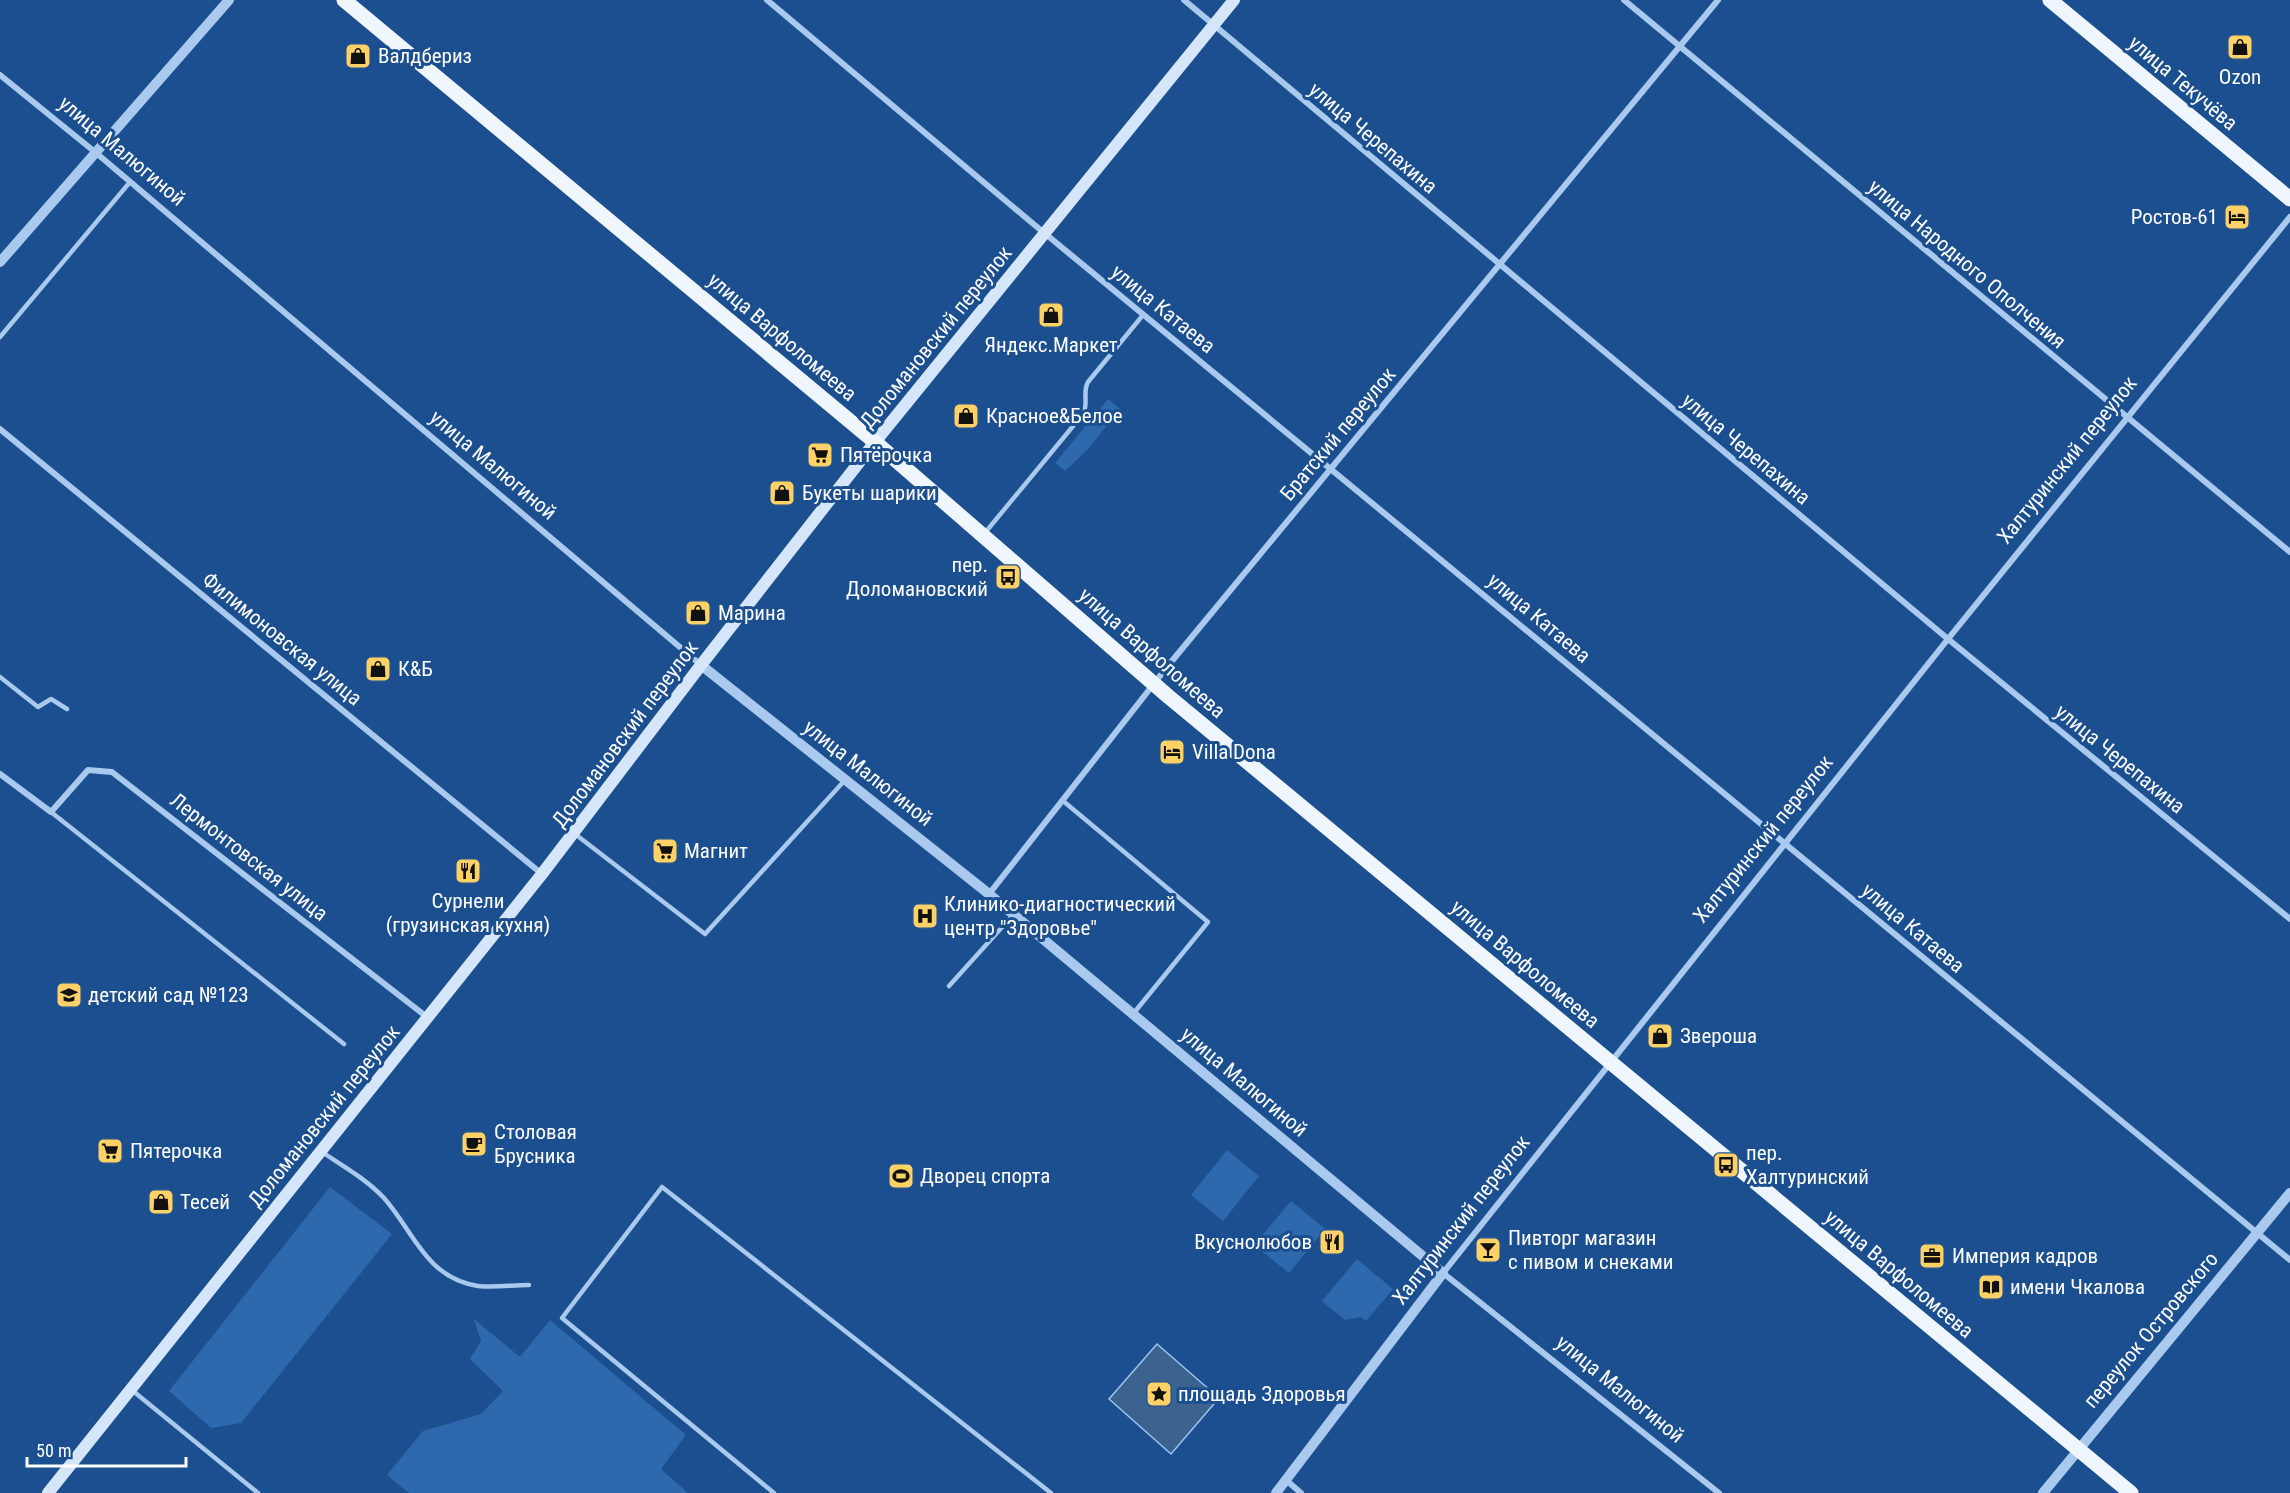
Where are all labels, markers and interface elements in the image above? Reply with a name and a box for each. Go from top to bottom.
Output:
street label: улица Текучёва [2124,31,2242,135]
shop icon: Ozon [2225,32,2255,62]
shop icon: Валдбериз [343,41,373,71]
place label: Валдбериз [378,44,472,68]
place label: Ozon [2219,65,2261,89]
street label: улица Черепахина [1304,77,1442,199]
street label: улица Малюгиной [54,91,190,211]
street label: улица Народного Ополчения [1863,174,2071,354]
hotel icon: Ростов-61 [2222,202,2252,232]
place label: Ростов-61 [2131,205,2218,229]
street label: Доломановский переулок [855,241,1017,433]
street label: улица Катаева [1106,260,1220,358]
street label: улица Варфоломеева [703,268,861,406]
shop icon: Яндекс.Маркет [1036,300,1066,330]
place label: Яндекс.Маркет [984,333,1118,357]
street label: Братский переулок [1275,363,1401,505]
street label: Халтуринский переулок [1992,372,2142,548]
street label: улица Черепахина [1677,388,1815,510]
shop icon: Красное&Белое [951,401,981,431]
place label: Красное&Белое [986,404,1123,428]
street label: улица Малюгиной [425,405,561,525]
supermarket icon: Пятёрочка [805,440,835,470]
place label: Пятёрочка [840,443,932,467]
shop icon: Букеты шарики [767,478,797,508]
place label: Букеты шарики [802,481,937,505]
place label: пер. Доломановский [846,553,988,601]
bus stop icon: пер. Доломановский [993,562,1023,592]
street label: Филимоновская улица [198,567,366,711]
street label: улица Катаева [1483,568,1595,668]
street label: улица Варфоломеева [1074,583,1230,723]
shop icon: Марина [683,598,713,628]
place label: Марина [718,601,786,625]
street label: Доломановский переулок [547,636,703,832]
shop icon: К&Б [363,654,393,684]
place label: К&Б [398,657,433,681]
street label: улица Черепахина [2050,699,2190,819]
street label: улица Малюгиной [799,715,937,831]
hotel icon: Villa Dona [1157,737,1187,767]
place label: Villa Dona [1192,740,1276,764]
street label: Халтуринский переулок [1688,751,1838,927]
street label: Лермонтовская улица [166,788,332,926]
supermarket icon: Магнит [650,836,680,866]
place label: Магнит [684,839,748,863]
restaurant icon: Сурнели (грузинская кухня) [453,856,483,886]
street label: улица Катаева [1857,878,1969,978]
place label: Сурнели (грузинская кухня) [386,889,550,937]
place label: Клинико-диагностический центр "Здоровье" [944,892,1176,940]
street label: улица Варфоломеева [1446,895,1604,1033]
hospital icon: Клинико-диагностический центр "Здоровье" [910,901,940,931]
school or university icon: детский сад №123 [54,980,84,1010]
place label: детский сад №123 [88,983,249,1007]
street label: Доломановский переулок [243,1020,405,1212]
shop icon: Звероша [1645,1021,1675,1051]
street label: улица Малюгиной [1176,1022,1312,1142]
place label: Звероша [1680,1024,1757,1048]
place label: Столовая Брусника [494,1120,577,1168]
cafe icon: Столовая Брусника [459,1129,489,1159]
street label: Халтуринский переулок [1387,1131,1535,1309]
supermarket icon: Пятерочка [95,1136,125,1166]
place label: Пятерочка [130,1139,222,1163]
place label: пер. Халтуринский [1746,1141,1869,1189]
bus stop icon: пер. Халтуринский [1711,1150,1741,1180]
sports icon: Дворец спорта [886,1161,916,1191]
place label: Дворец спорта [920,1164,1050,1188]
shop icon: Тесей [146,1187,176,1217]
place label: Тесей [180,1190,230,1214]
street label: улица Варфоломеева [1820,1205,1978,1343]
place label: Пивторг магазин с пивом и снеками [1508,1226,1674,1274]
restaurant icon: Вкуснолюбов [1317,1227,1347,1257]
place label: Вкуснолюбов [1194,1230,1312,1254]
bar icon: Пивторг магазин с пивом и снеками [1473,1235,1503,1265]
office icon: Империя кадров [1917,1241,1947,1271]
place label: Империя кадров [1952,1244,2098,1268]
street label: переулок Островского [2079,1247,2223,1413]
library icon: имени Чкалова [1976,1272,2006,1302]
place label: имени Чкалова [2010,1275,2145,1299]
street label: улица Малюгиной [1551,1330,1689,1448]
place icon: площадь Здоровья [1144,1379,1174,1409]
place label: площадь Здоровья [1178,1382,1346,1406]
scale bar [27,1430,186,1468]
text: 50 m [36,1440,71,1461]

